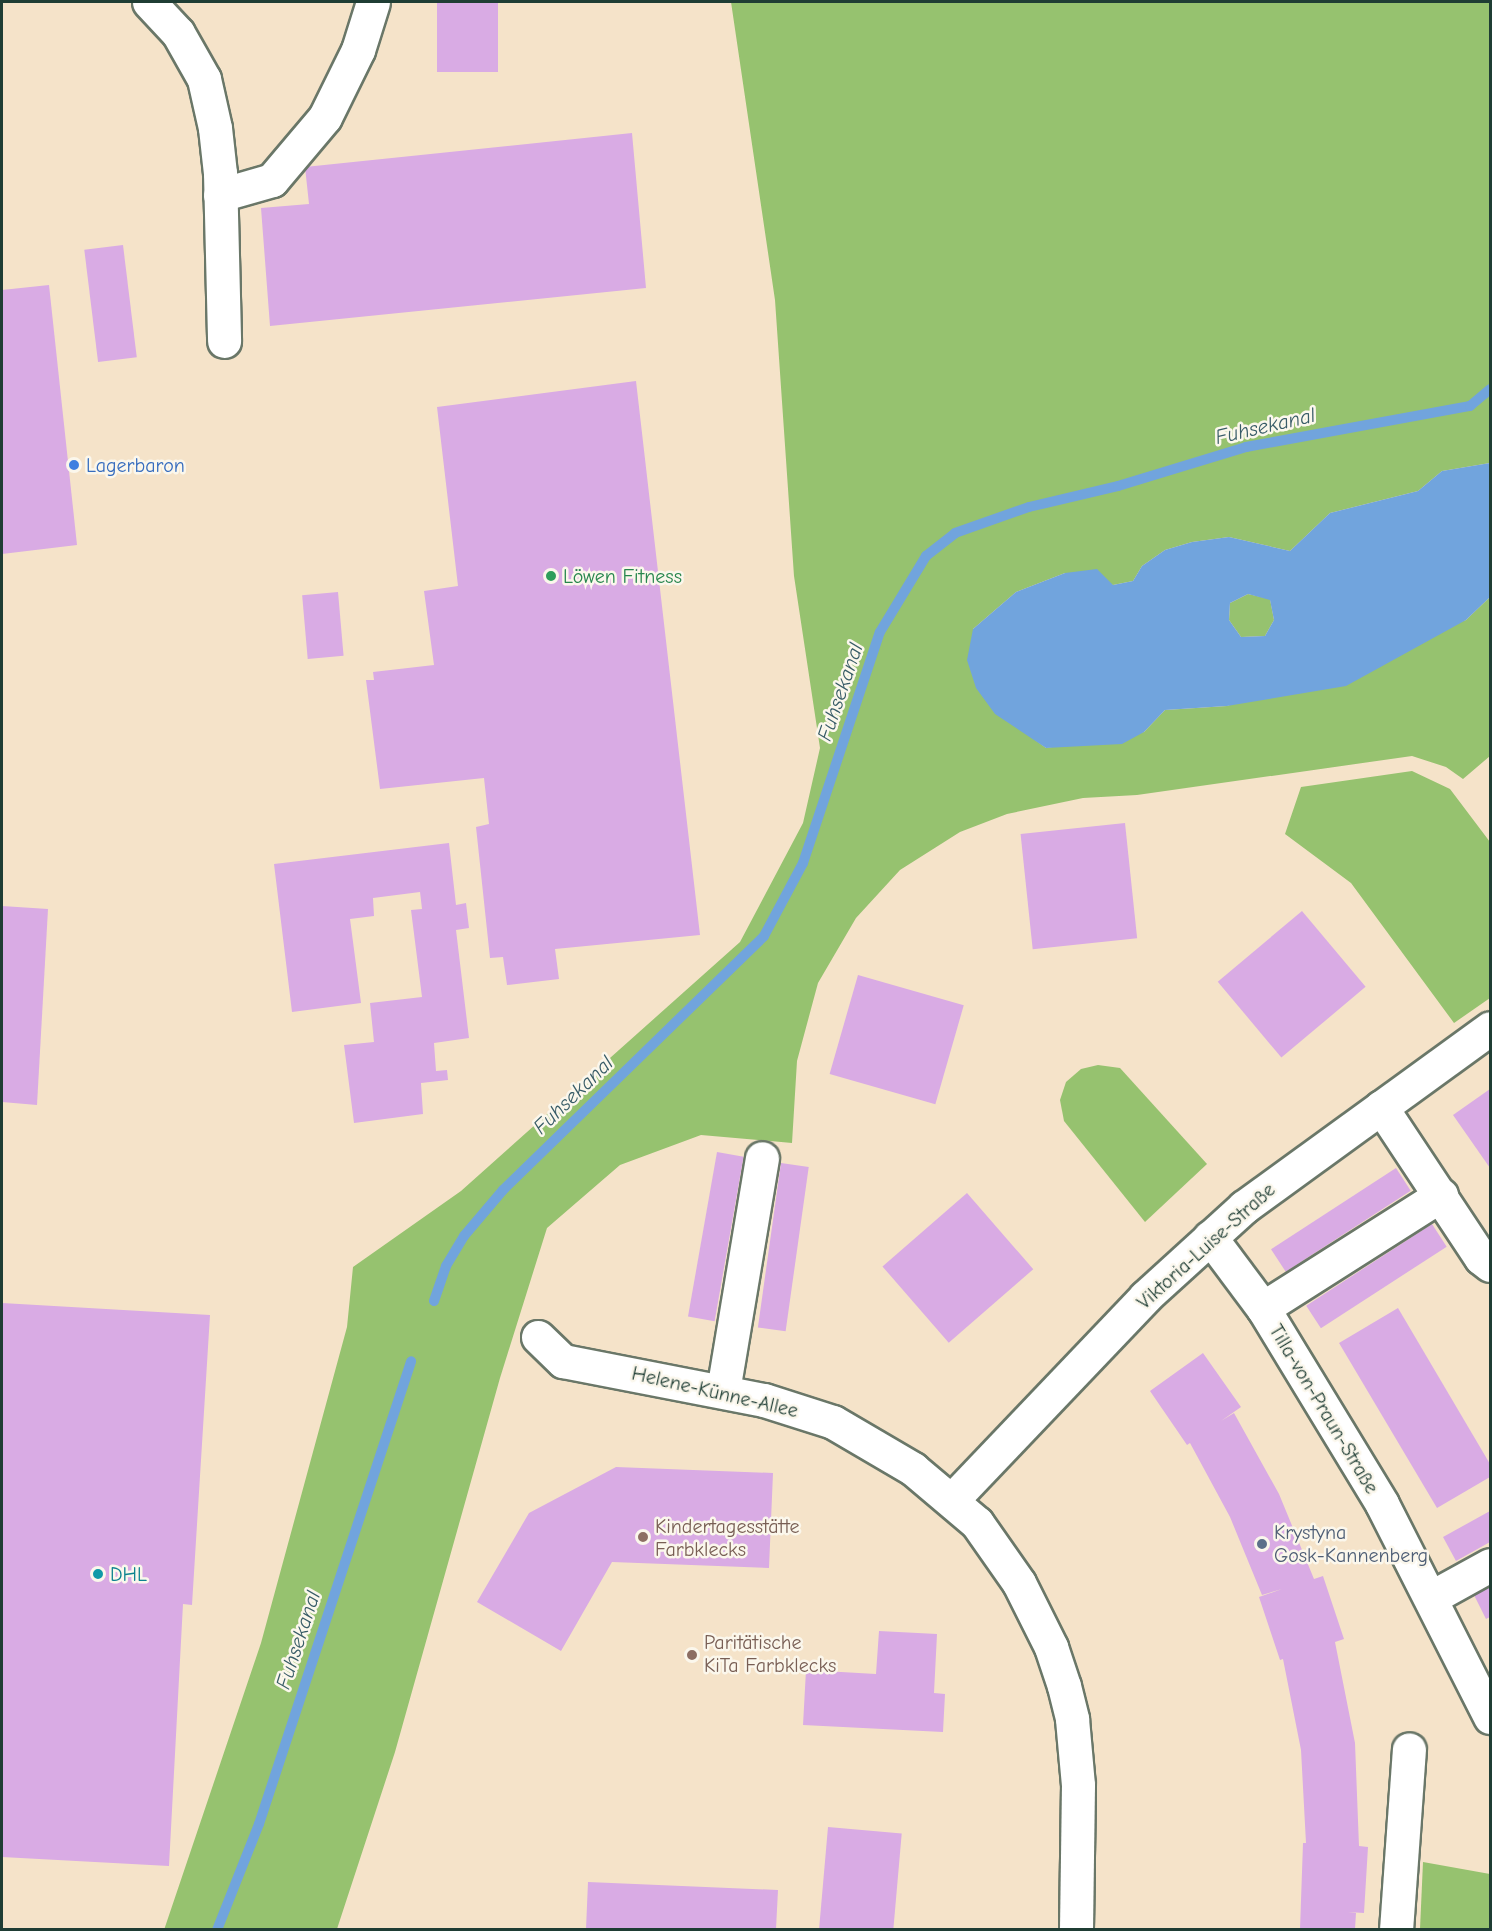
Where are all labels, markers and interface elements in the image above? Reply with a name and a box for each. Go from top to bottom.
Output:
water label: Fuhsekanal [1213,402,1317,450]
place label: Lagerbaron [86,453,185,477]
marker: Lagerbaron [67,458,81,472]
place label: Löwen Fitness [563,564,682,588]
marker: Löwen Fitness [544,569,558,583]
water label: Fuhsekanal [812,640,868,744]
water label: Fuhsekanal [528,1051,618,1139]
street label: Viktoria-Luise-Straße [1132,1178,1280,1314]
street label: Tilla-von-Praun-Straße [1264,1320,1384,1498]
street label: Helene-Künne-Allee [629,1361,801,1423]
place label: Kindertagesstätte Farbklecks [655,1514,799,1561]
place label: Krystyna Gosk-Kannenberg [1274,1520,1428,1567]
marker: Kindertagesstätte Farbklecks [636,1530,650,1544]
marker: Krystyna Gosk-Kannenberg [1255,1537,1269,1551]
place label: DHL [110,1562,147,1586]
marker: DHL [91,1567,105,1581]
water label: Fuhsekanal [270,1588,326,1692]
place label: Paritätische KiTa Farbklecks [704,1631,836,1678]
marker: Paritätische KiTa Farbklecks [685,1648,699,1662]

